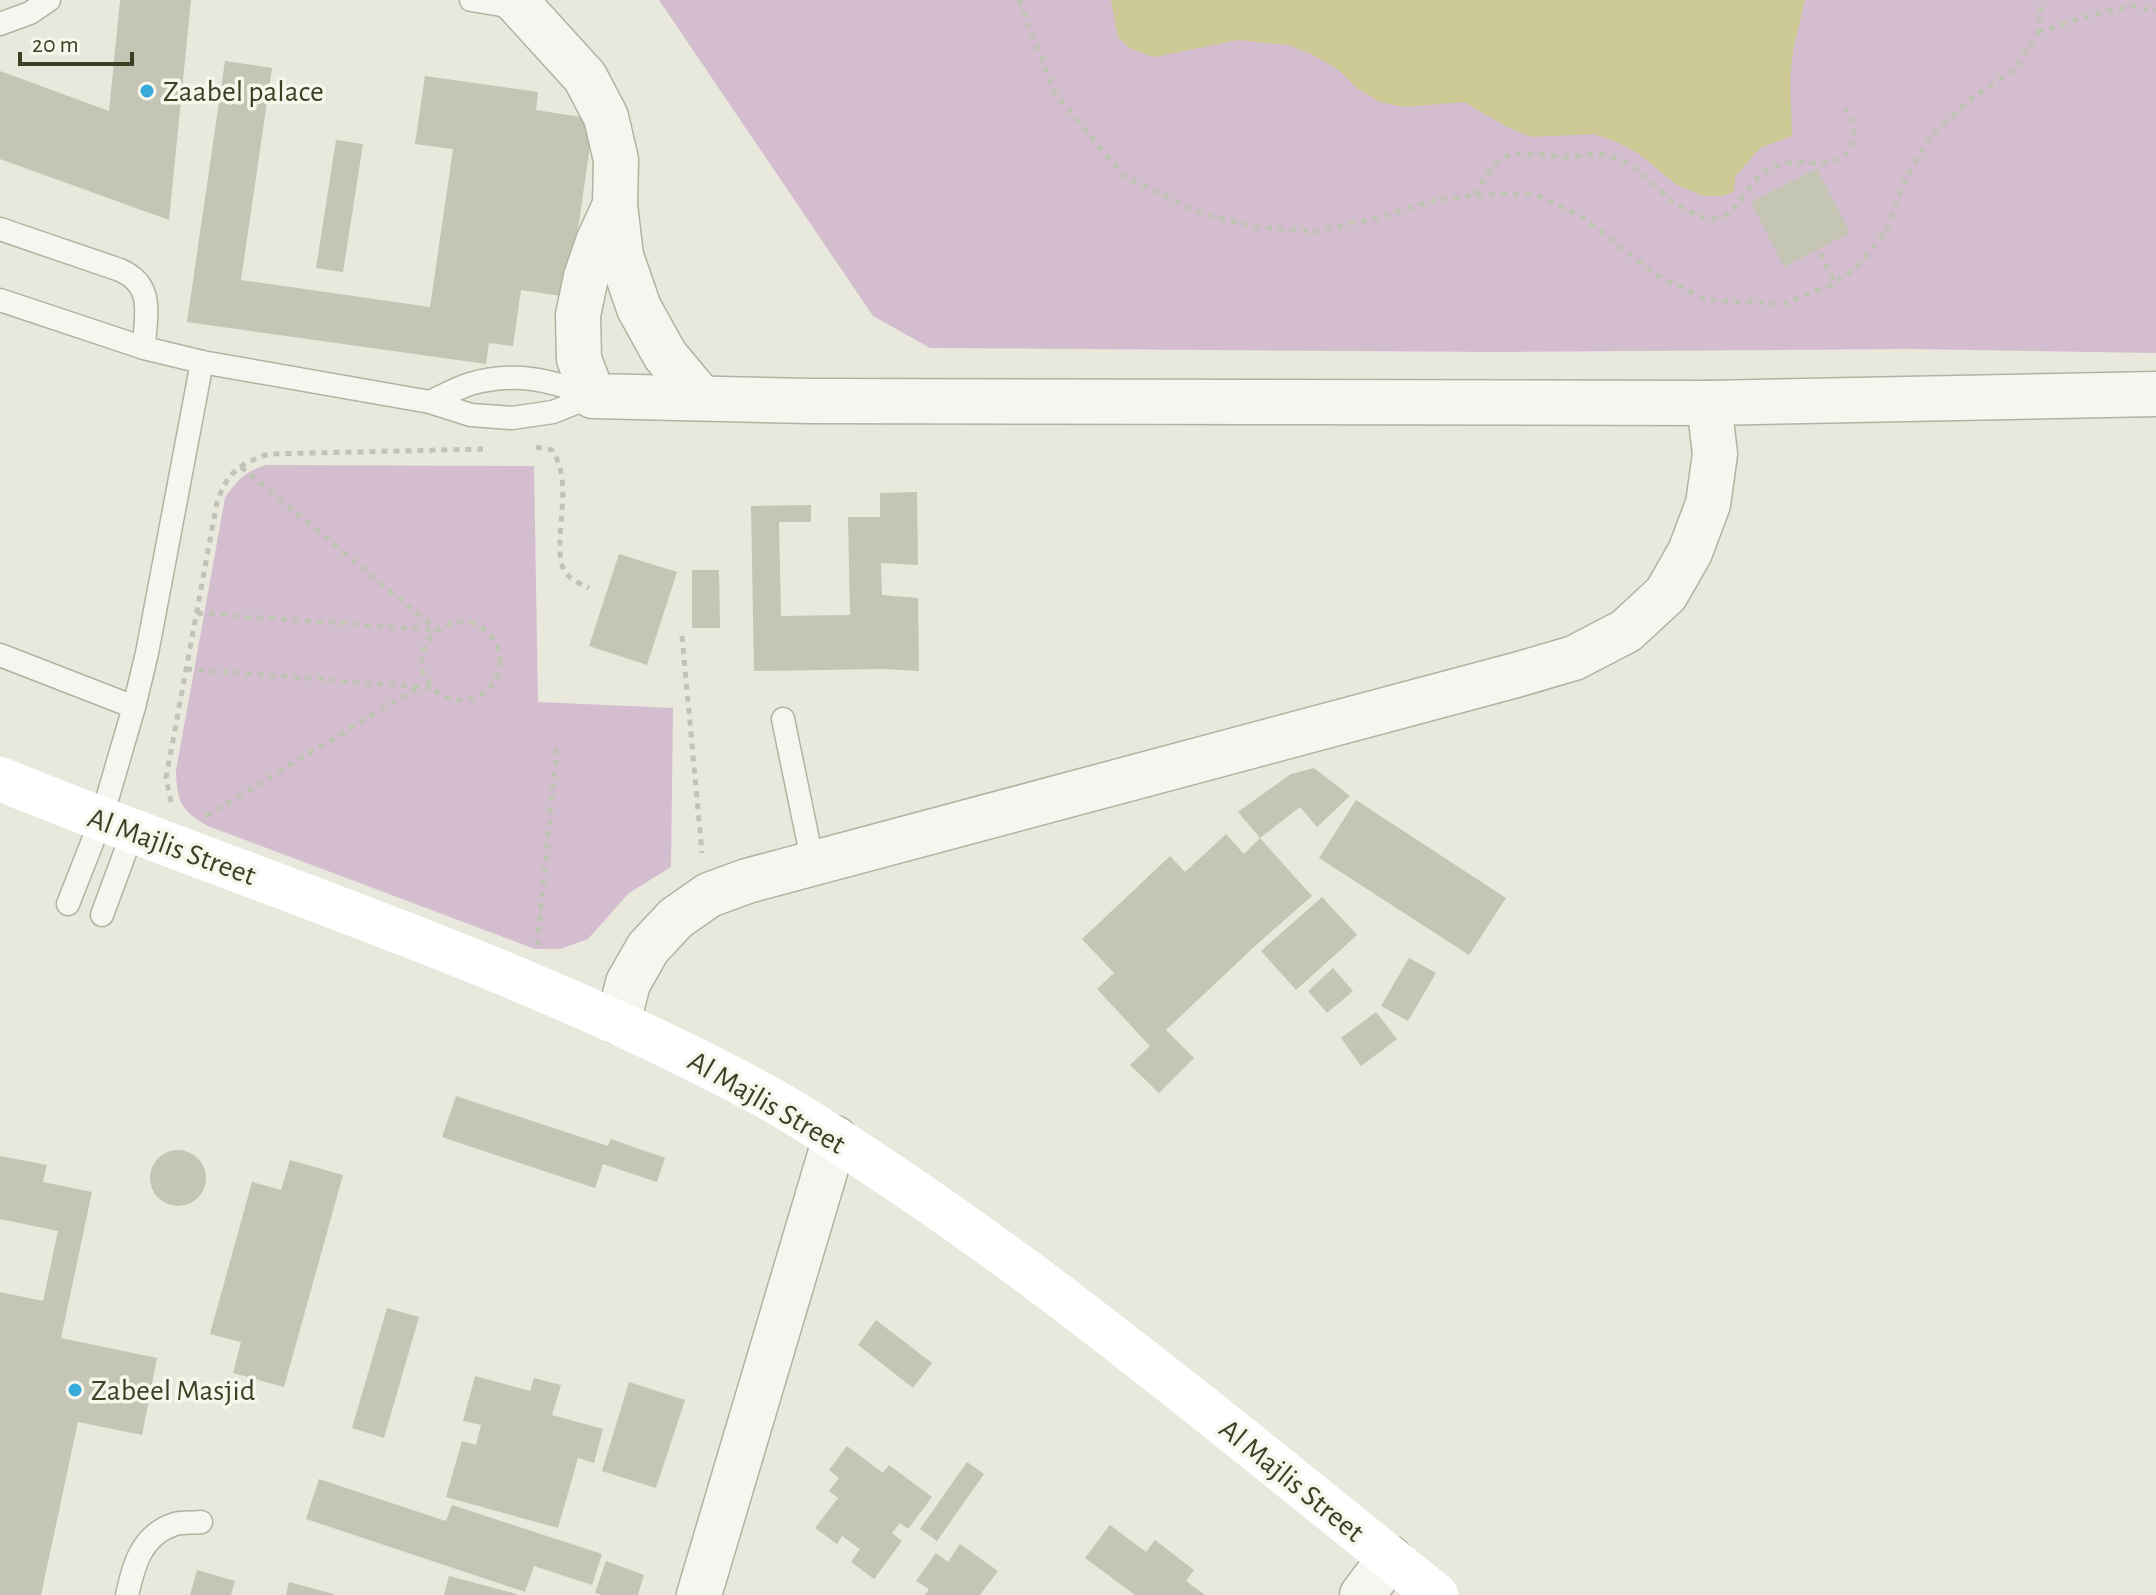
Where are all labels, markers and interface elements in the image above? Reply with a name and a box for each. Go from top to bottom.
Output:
scale bar [20,16,132,66]
text: 20 m [32,33,79,57]
place label: Zaabel palace [163,77,324,107]
marker: Zaabel palace [138,82,156,100]
street label: Al Majlis Street [84,803,260,891]
street label: Al Majlis Street [683,1046,851,1160]
place label: Zabeel Masjid [91,1376,255,1406]
marker: Zabeel Masjid [66,1381,84,1399]
street label: Al Majlis Street [1213,1414,1370,1548]

